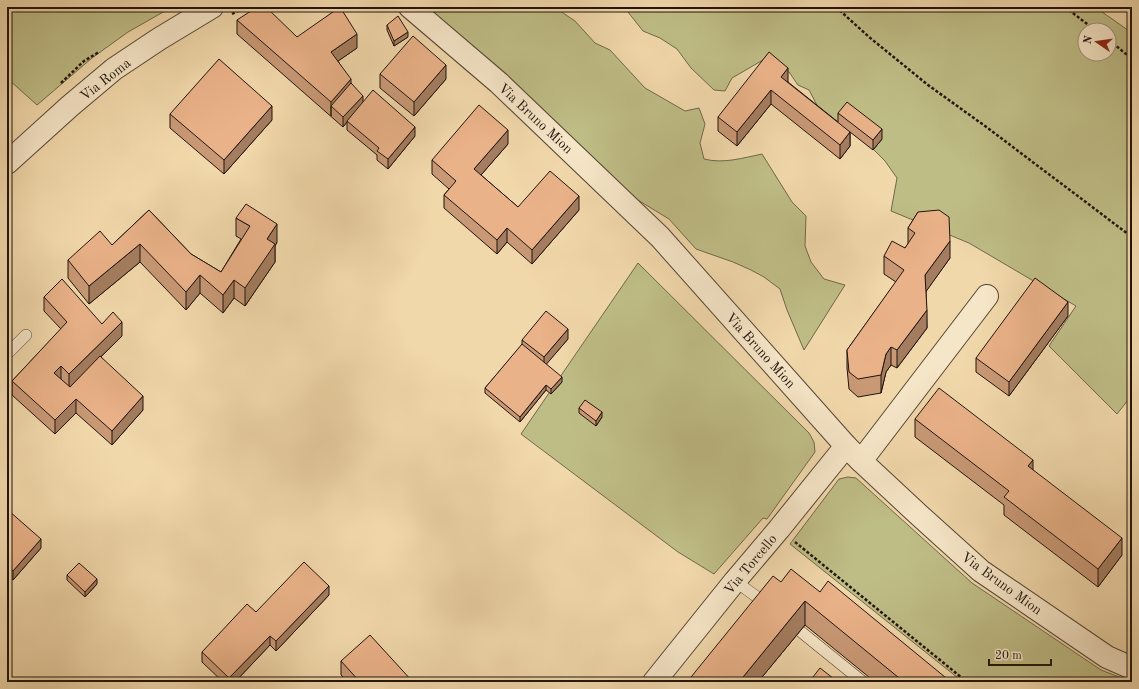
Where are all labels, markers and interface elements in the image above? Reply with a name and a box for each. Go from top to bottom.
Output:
north arrow [1077,22,1117,62]
text: N [1082,34,1095,45]
street label: Via Roma [78,56,134,104]
street label: Via Bruno Mion [495,81,576,157]
street label: Via Bruno Mion [723,310,798,391]
street label: Via Torcello [722,532,780,597]
street label: Via Bruno Mion [958,550,1045,618]
scale bar [989,641,1051,667]
text: 20 m [995,650,1022,662]

